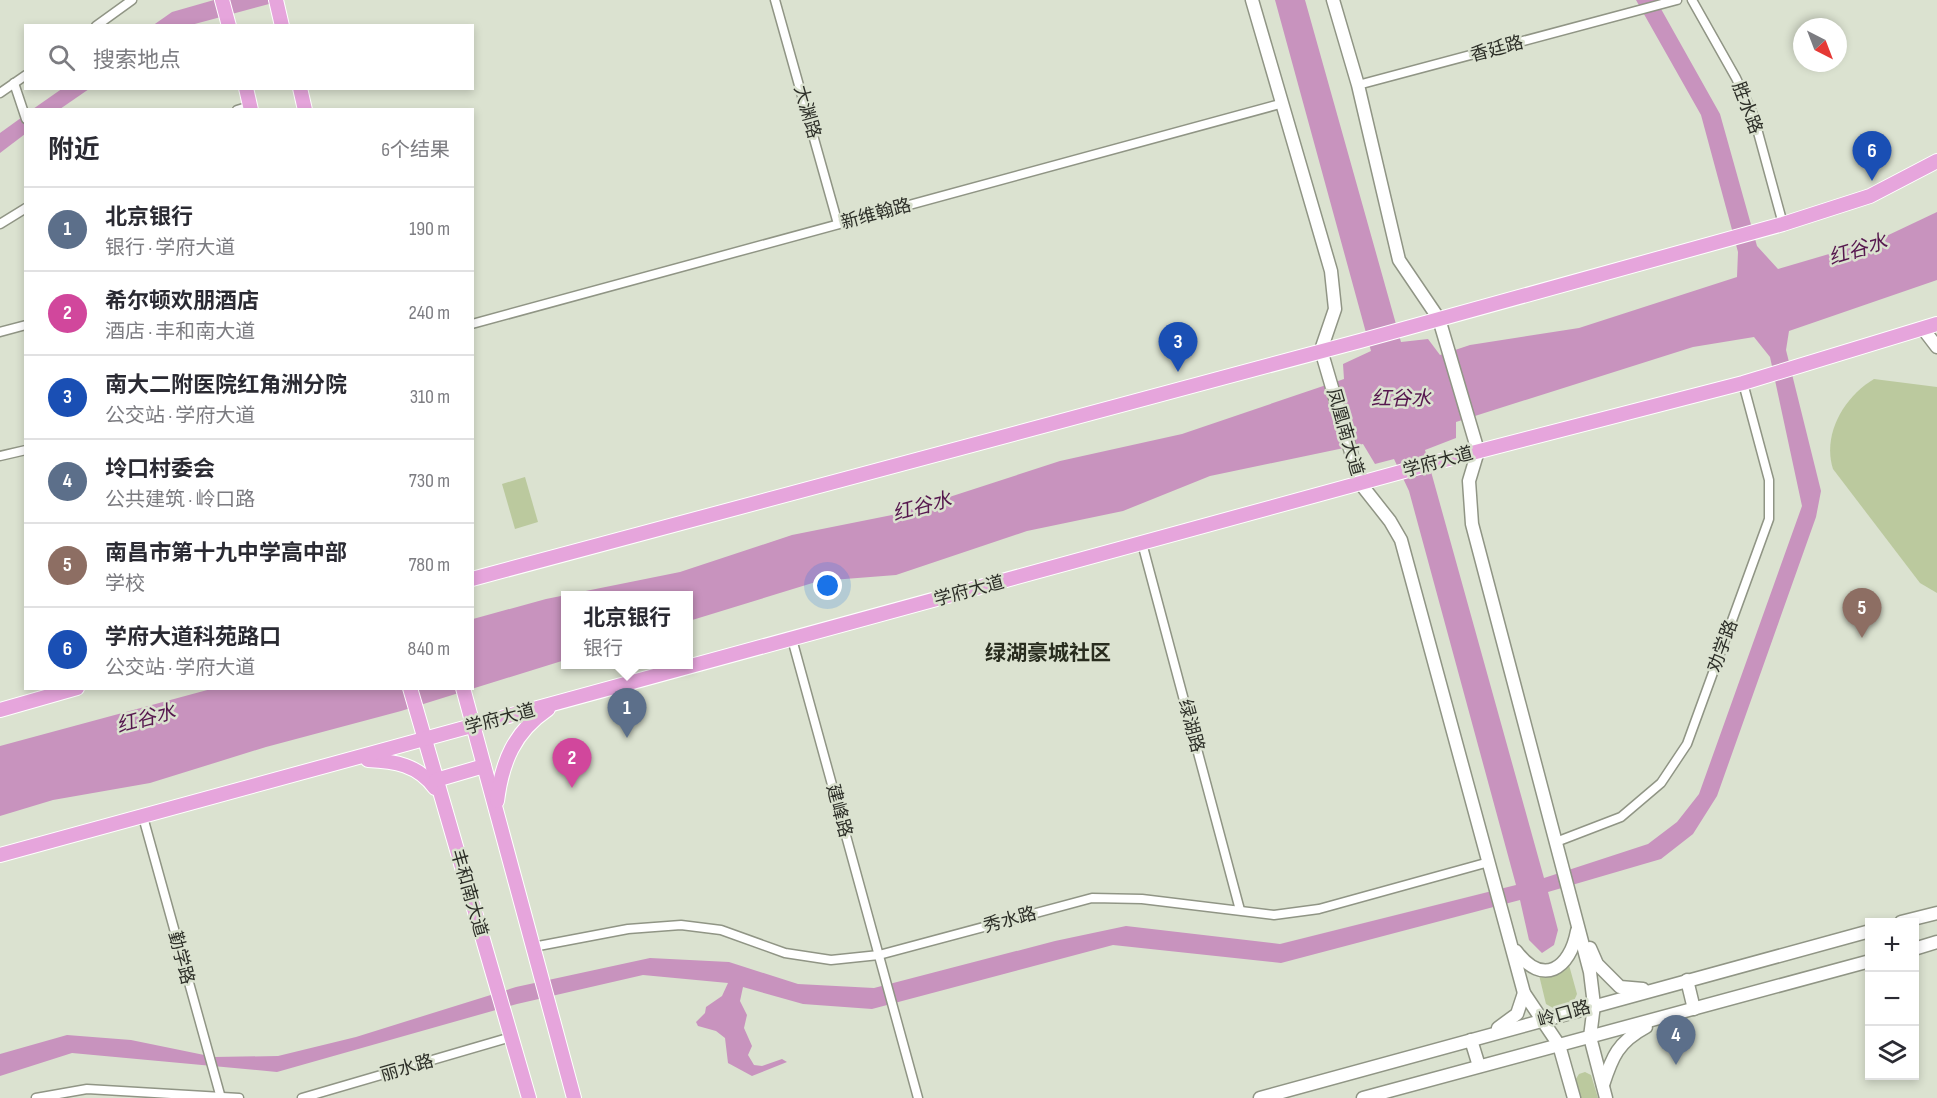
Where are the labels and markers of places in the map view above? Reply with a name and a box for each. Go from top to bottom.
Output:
pin: 6 [1852,132,1892,181]
pin: 3 [1158,322,1198,372]
pin: 5 [1842,588,1882,638]
pin: 1 [608,688,646,738]
pin: 2 [552,738,592,788]
pin: 4 [1656,1016,1696,1065]

